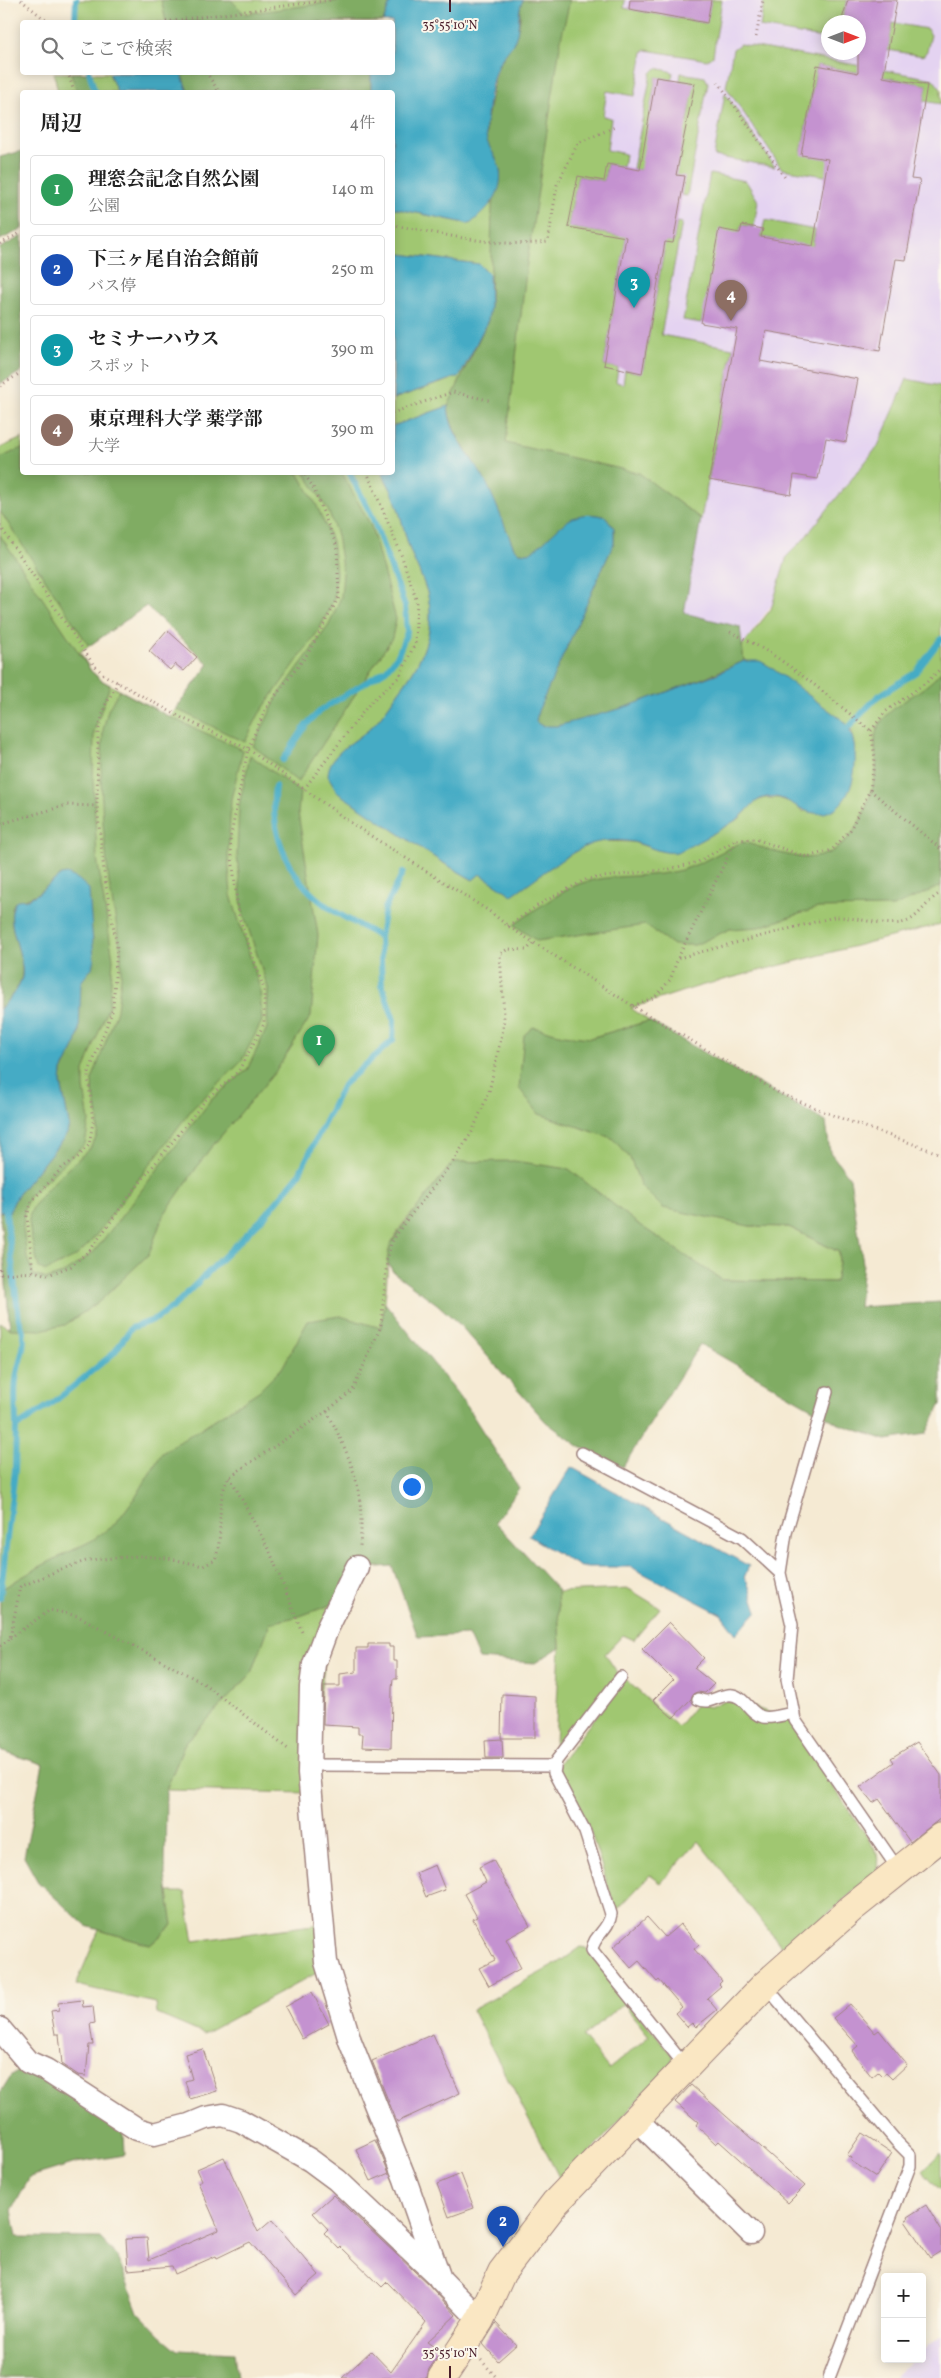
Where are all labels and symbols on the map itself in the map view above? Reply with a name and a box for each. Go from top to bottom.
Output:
north arrow [821,15,866,60]
text: 35°55'10"N [423,18,478,34]
pin: 3 [618,267,650,308]
pin: 4 [715,280,747,321]
pin: 1 [303,1025,335,1066]
your location [399,1474,425,1500]
pin: 2 [487,2206,519,2247]
text: 35°55'10"N [423,2346,478,2362]

